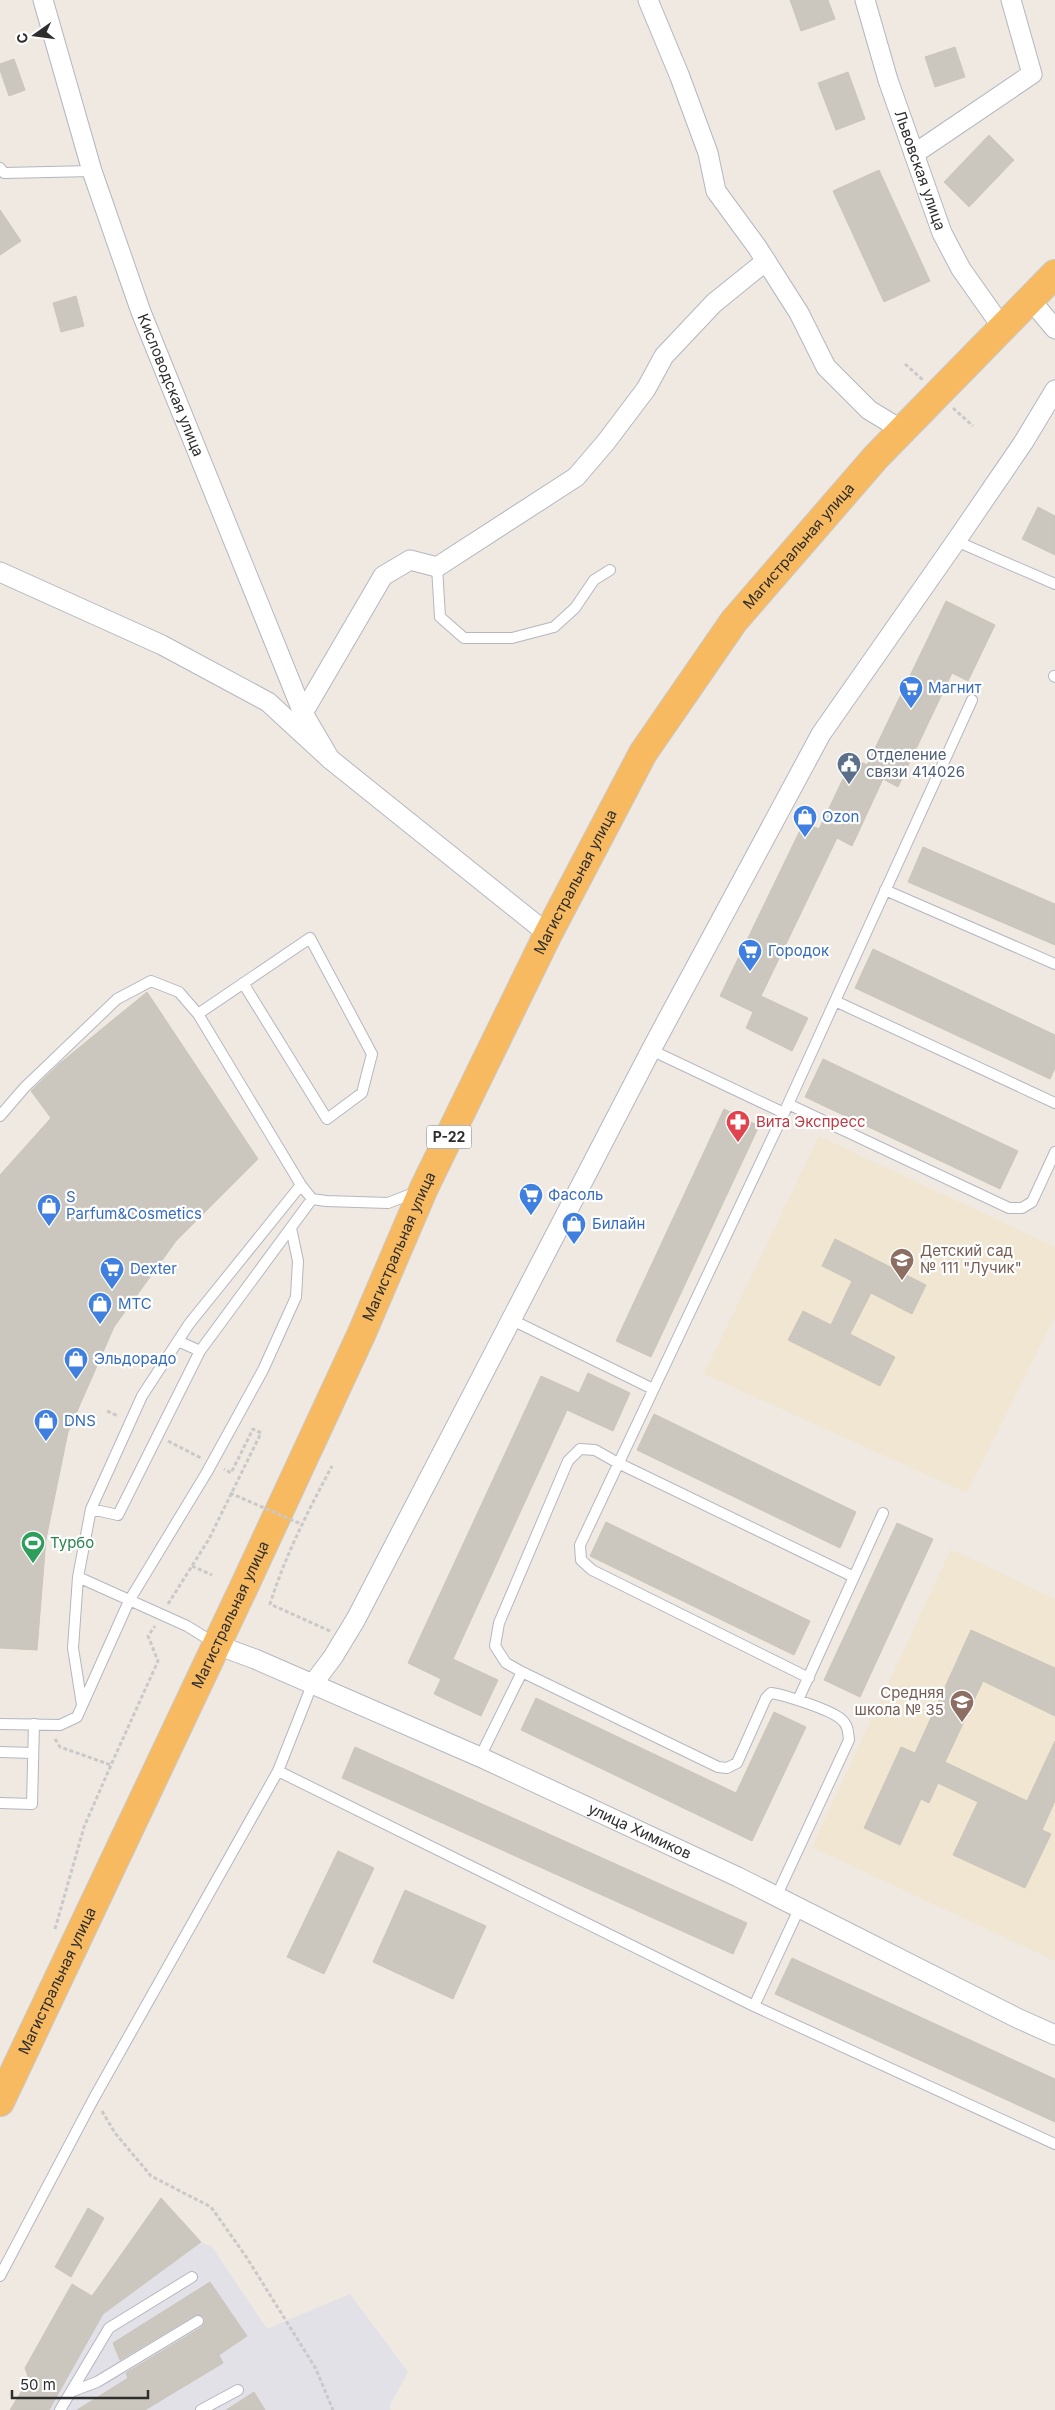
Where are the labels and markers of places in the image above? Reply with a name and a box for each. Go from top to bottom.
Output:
supermarket icon: Магнит [898,675,924,709]
place label: Магнит [928,678,981,697]
place label: Отделение связи 414026 [866,745,965,781]
public building icon: Отделение связи 414026 [836,751,862,785]
shop icon: Ozon [792,804,818,838]
place label: Ozon [822,807,859,826]
supermarket icon: Городок [737,938,763,972]
place label: Городок [768,941,829,960]
pharmacy icon: Вита Экспресс [725,1109,751,1143]
place label: Вита Экспресс [756,1112,866,1131]
supermarket icon: Фасоль [518,1182,544,1216]
place label: Фасоль [548,1185,603,1204]
place label: S Parfum&Cosmetics [66,1187,202,1223]
shop icon: S Parfum&Cosmetics [36,1193,62,1227]
shop icon: Билайн [561,1211,587,1245]
place label: Билайн [592,1214,645,1233]
place label: Детский сад № 111 "Лучик" [920,1241,1022,1277]
school or university icon: Детский сад № 111 "Лучик" [889,1247,915,1281]
supermarket icon: Dexter [99,1256,125,1290]
place label: Dexter [130,1259,177,1278]
shop icon: МТС [87,1291,113,1325]
place label: МТС [118,1294,152,1313]
shop icon: Эльдорадо [63,1346,89,1380]
place label: Эльдорадо [94,1349,177,1368]
shop icon: DNS [33,1408,59,1442]
place label: DNS [64,1411,96,1430]
sports icon: Турбо [20,1530,46,1564]
place label: Турбо [50,1533,94,1552]
place label: Средняя школа № 35 [855,1683,944,1719]
school or university icon: Средняя школа № 35 [949,1689,975,1723]

